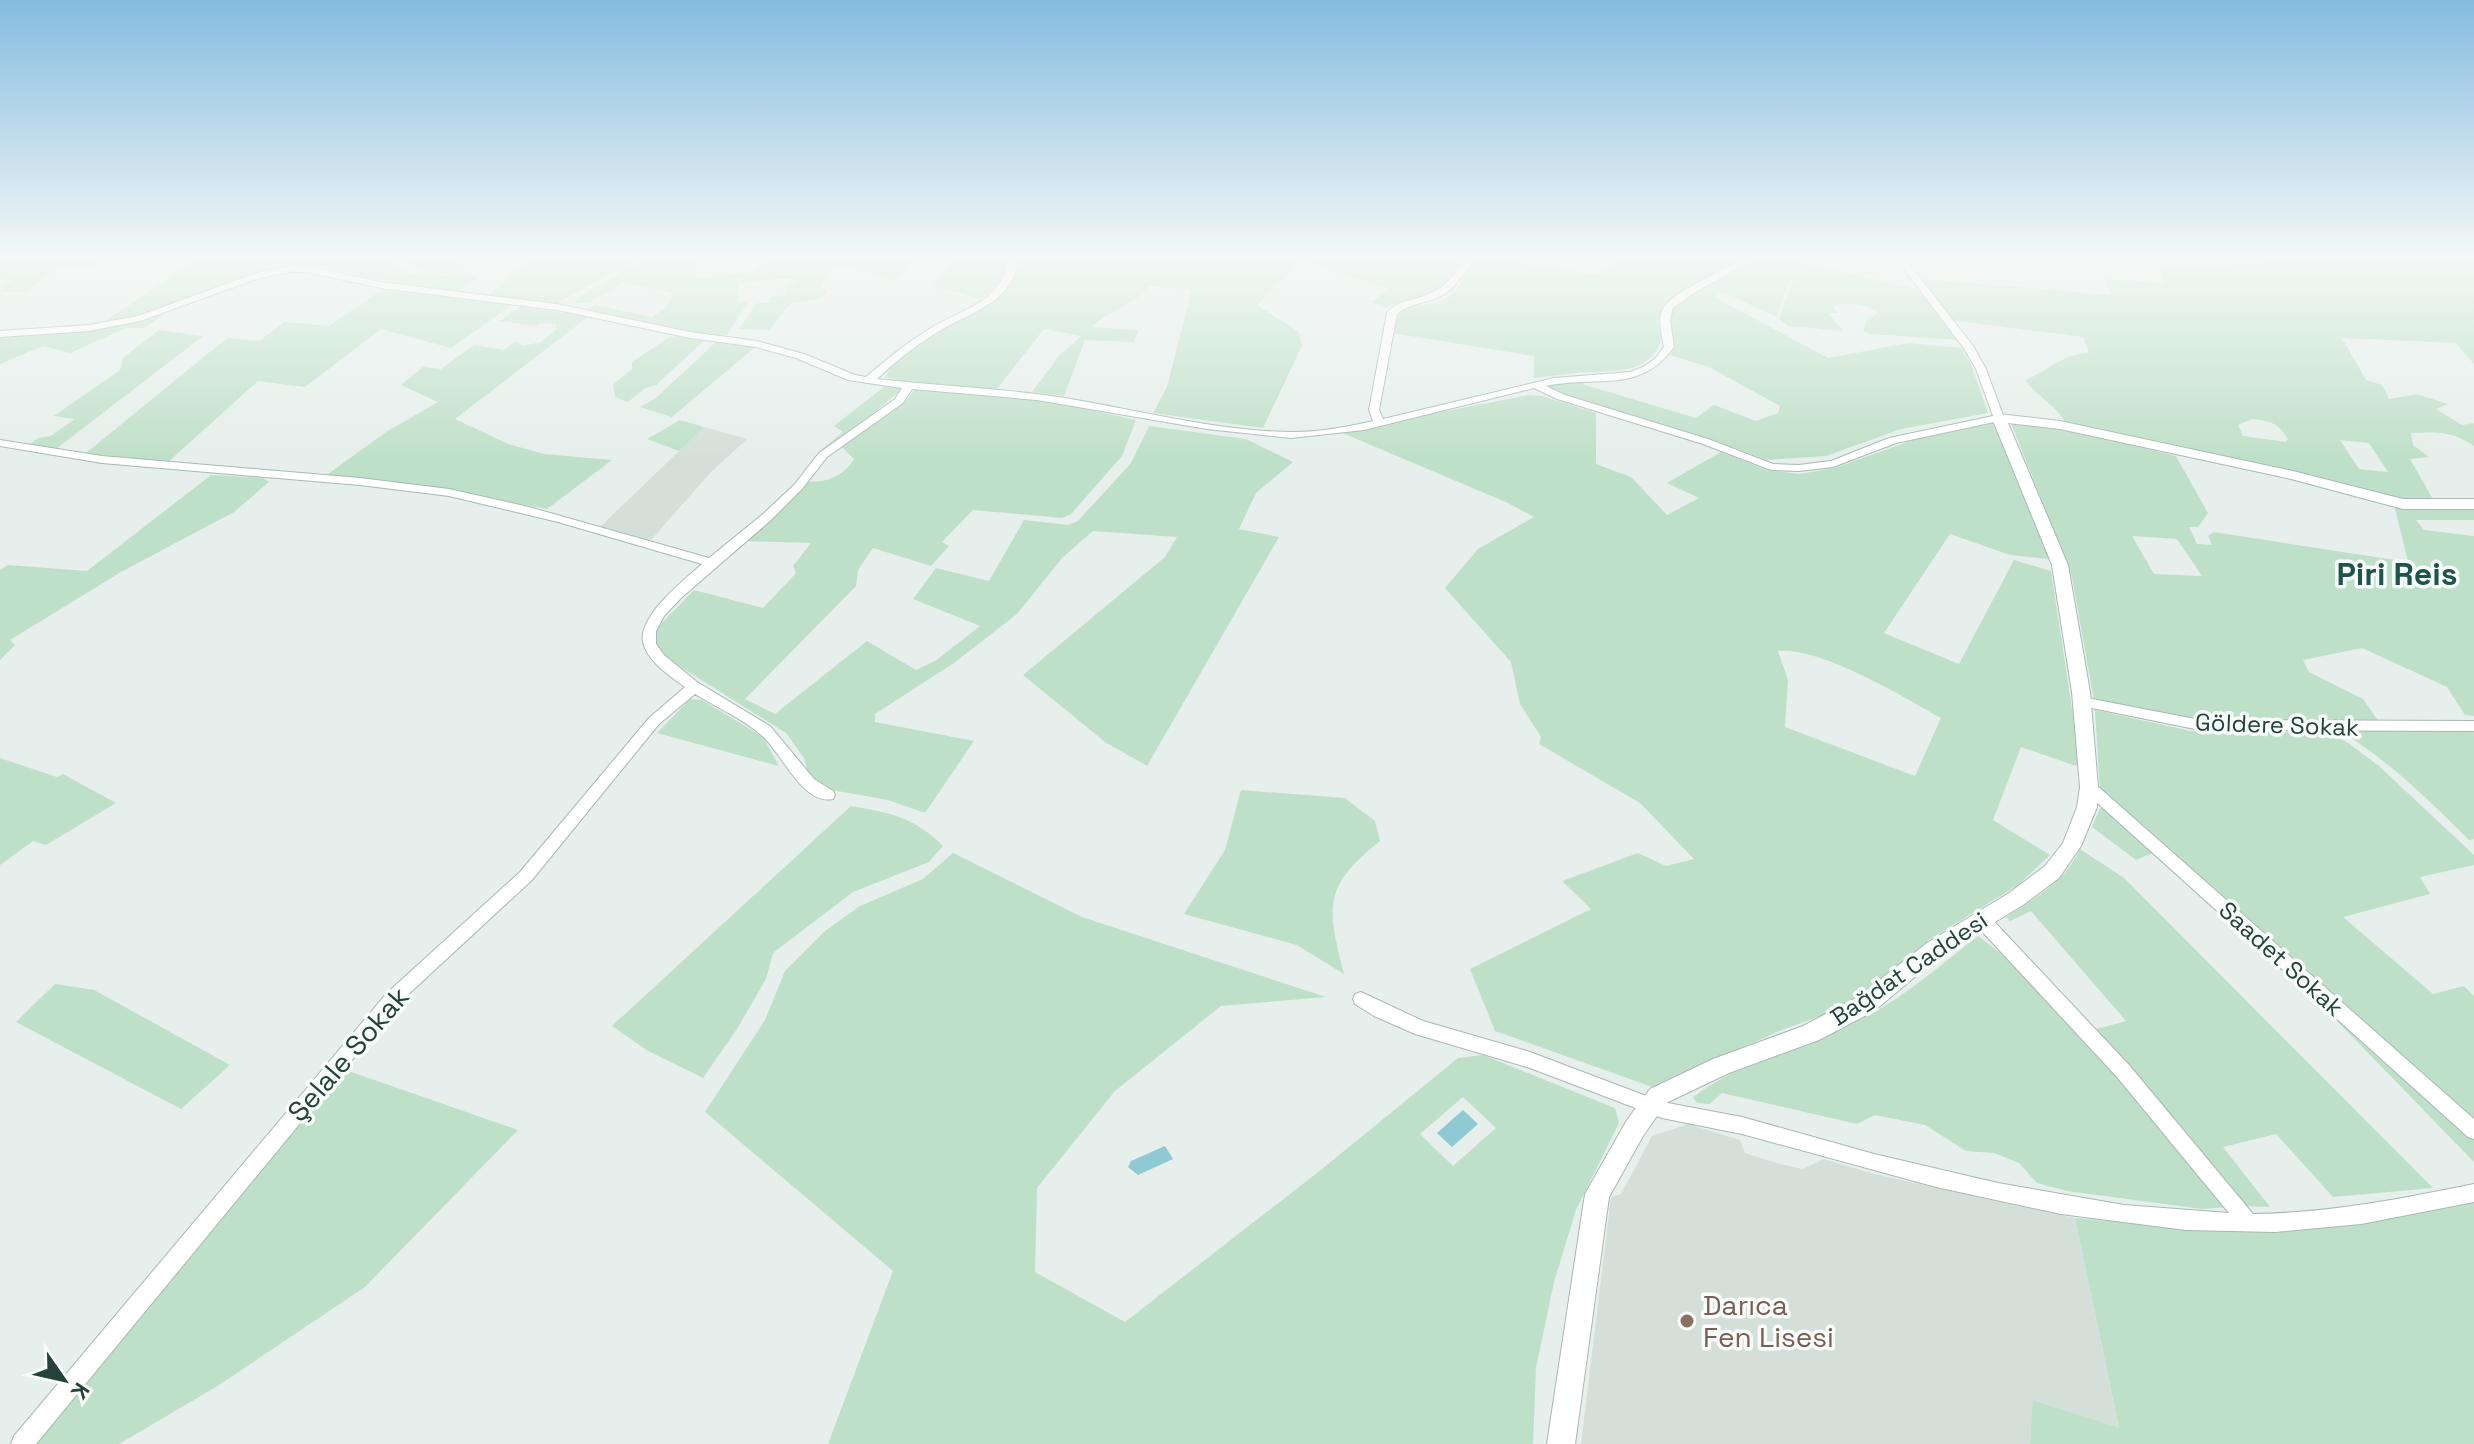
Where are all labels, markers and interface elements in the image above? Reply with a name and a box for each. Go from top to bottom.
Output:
district label: Piri Reis [2336,554,2458,594]
street label: Göldere Sokak [2194,706,2360,743]
street label: Saadet Sokak [2213,894,2350,1023]
street label: Bağdat Caddesi [1824,905,1993,1033]
street label: Şelale Sokak [279,979,417,1129]
place label: Darıca Fen Lisesi [1703,1287,1834,1355]
marker: Darıca Fen Lisesi [1678,1312,1696,1330]
north arrow [24,1340,104,1420]
text: K [65,1378,96,1405]

